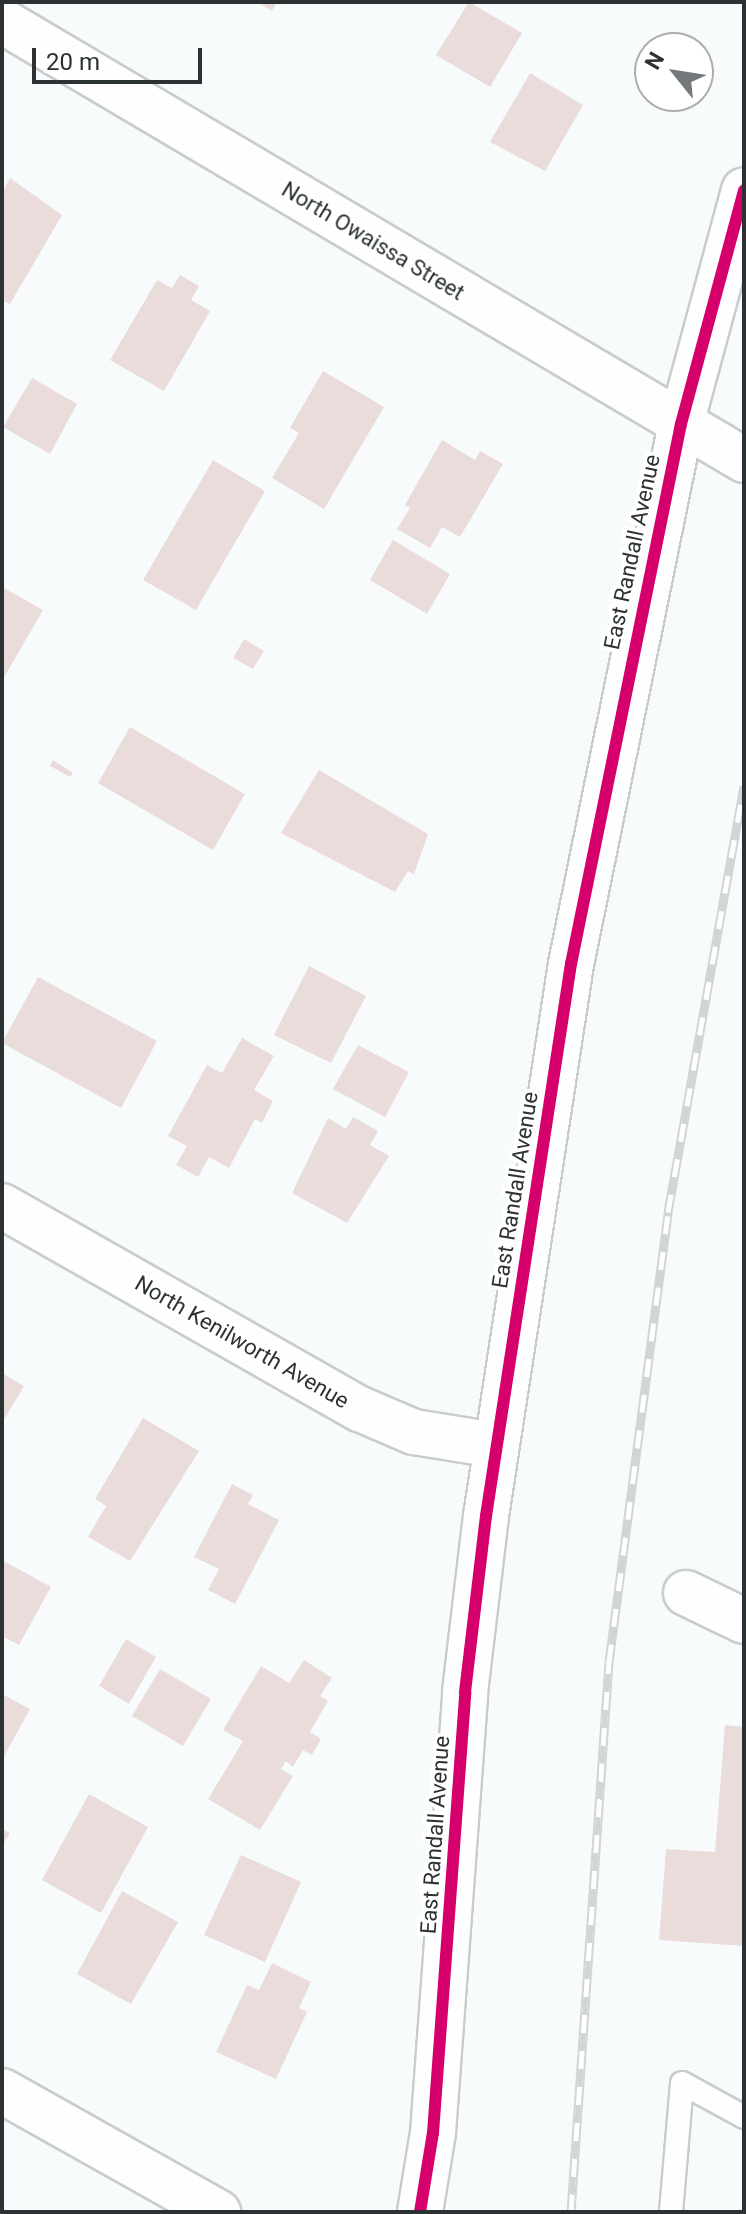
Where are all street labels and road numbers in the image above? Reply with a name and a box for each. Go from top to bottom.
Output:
street label: North Owaissa Street [277,176,469,306]
street label: East Randall Avenue [598,452,666,652]
street label: East Randall Avenue [486,1090,544,1290]
street label: North Kenilworth Avenue [130,1270,354,1414]
street label: East Randall Avenue [415,1735,455,1935]

